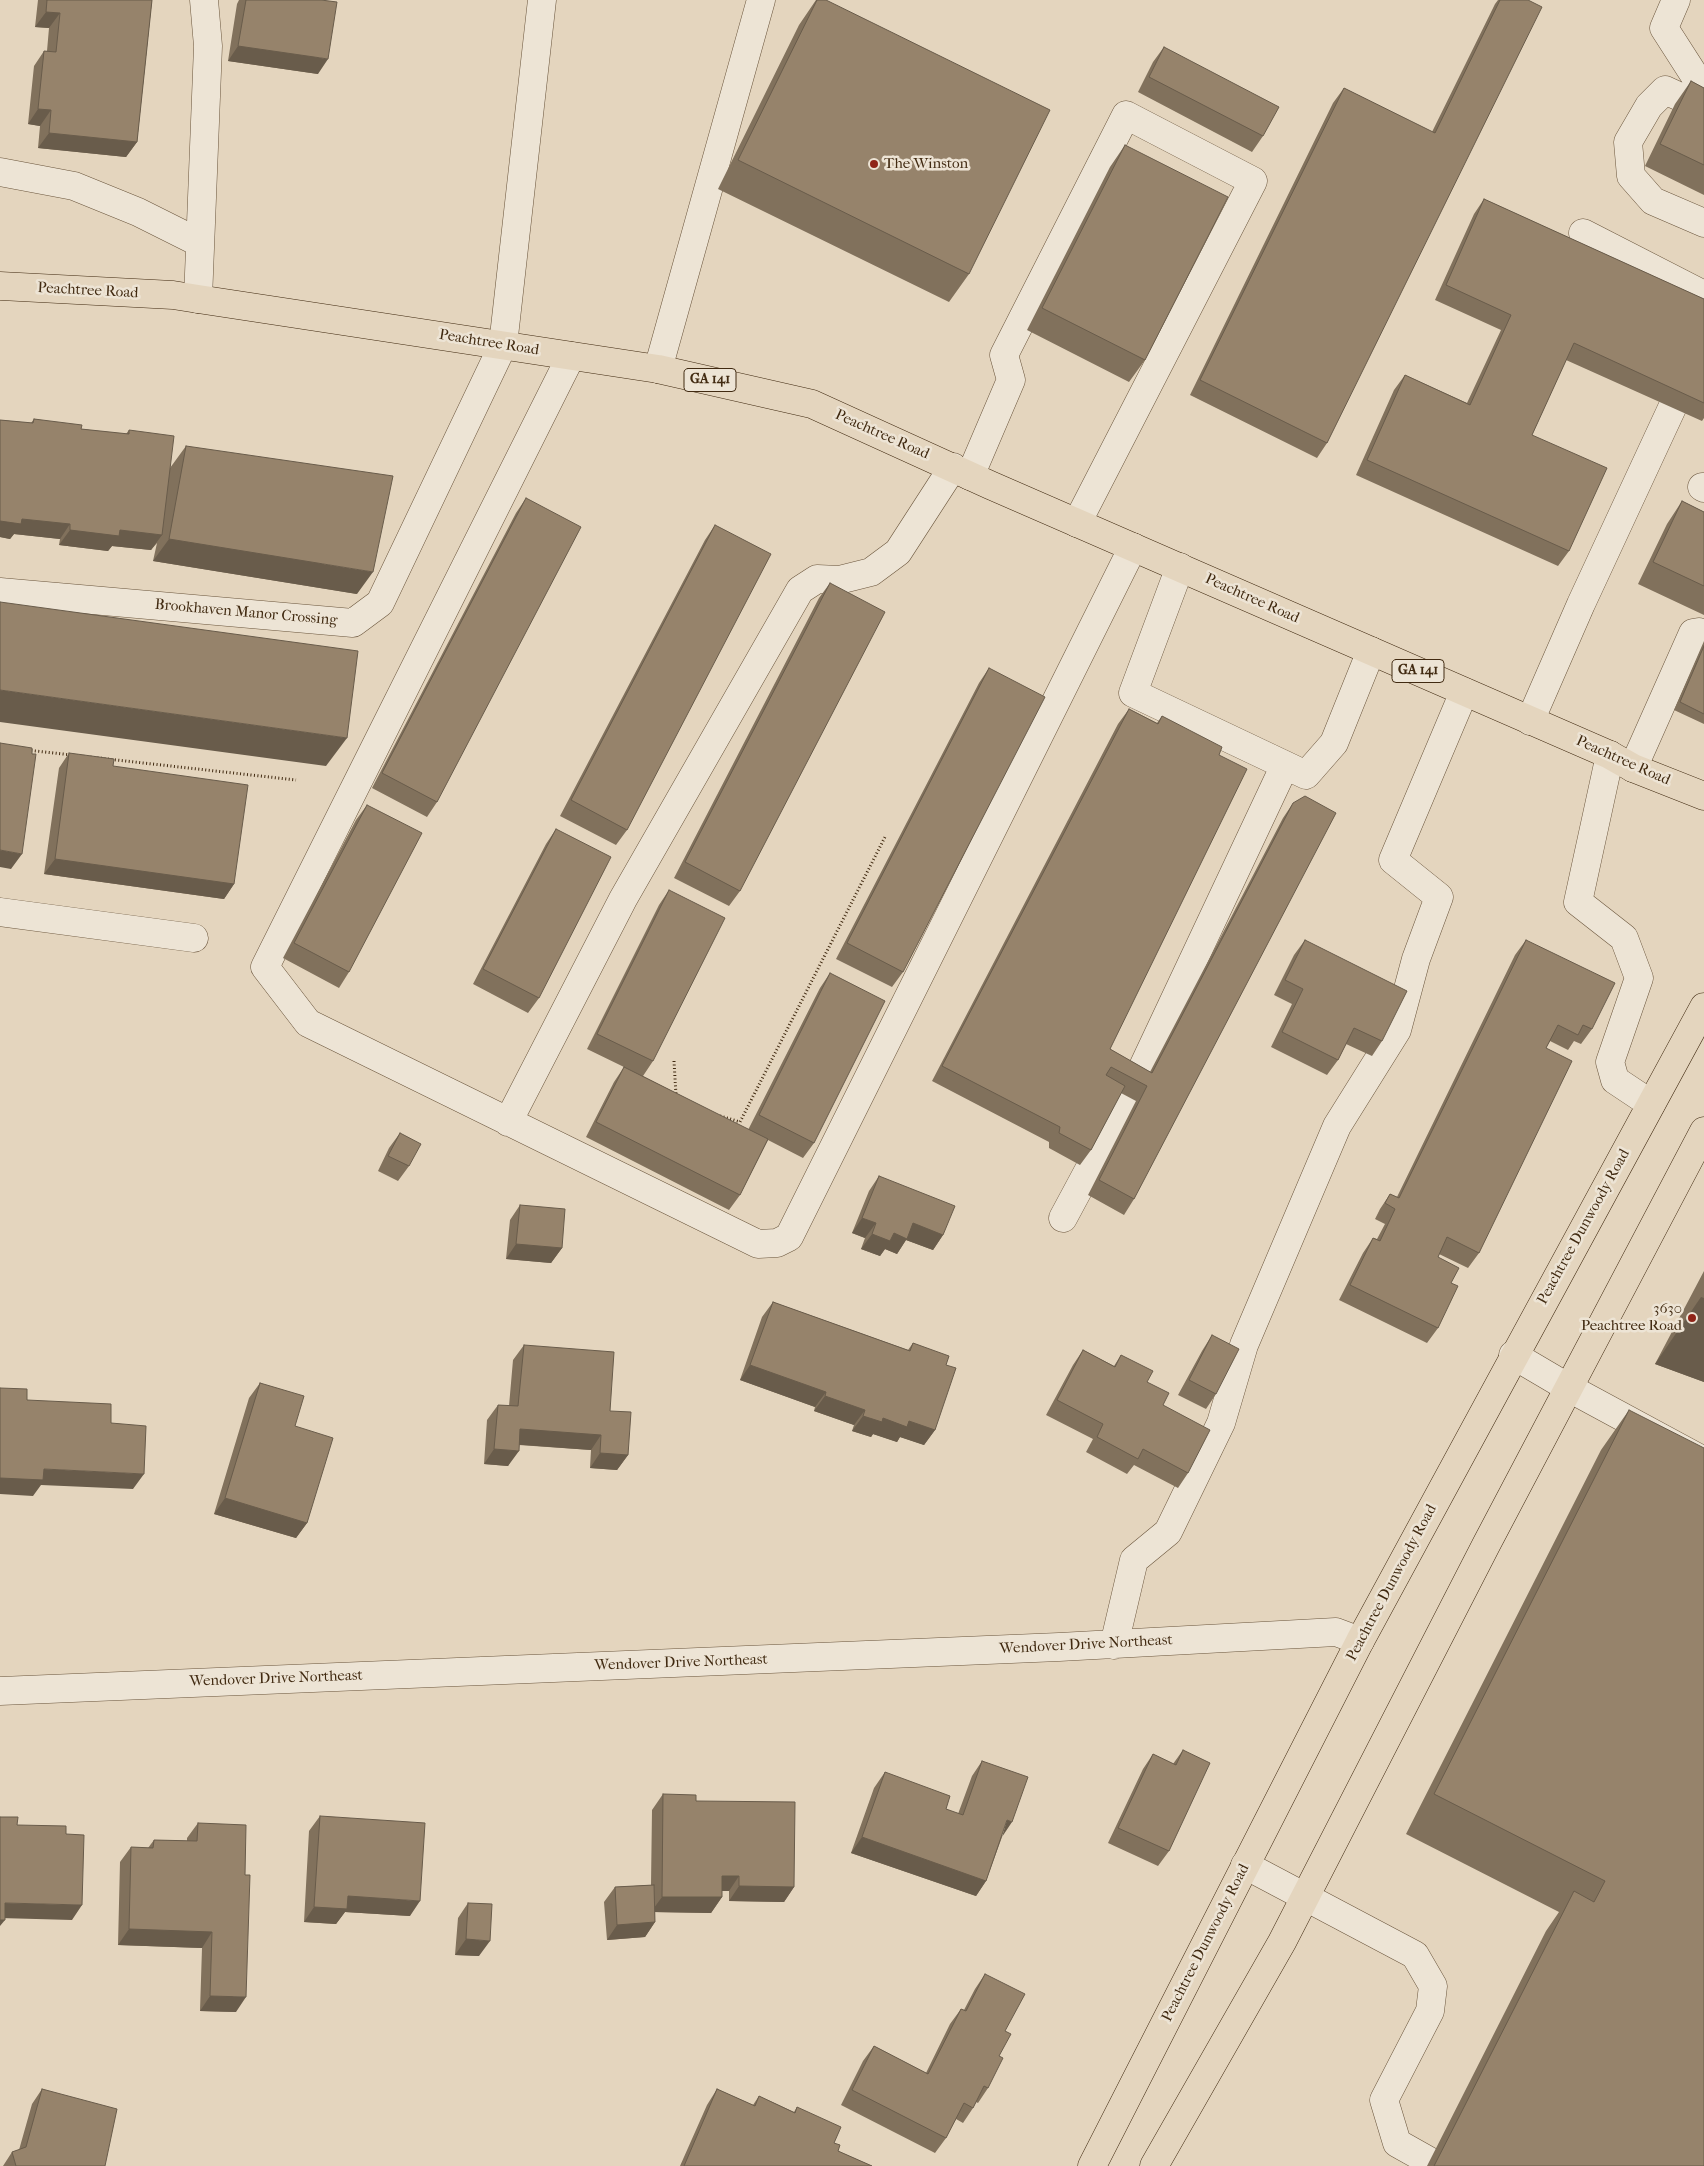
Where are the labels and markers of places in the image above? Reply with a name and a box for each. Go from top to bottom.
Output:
place label: The Winston [884,155,968,173]
marker: The Winston [868,158,880,170]
place label: 3630 Peachtree Road [1581,1300,1682,1335]
marker: 3630 Peachtree Road [1686,1312,1698,1324]

